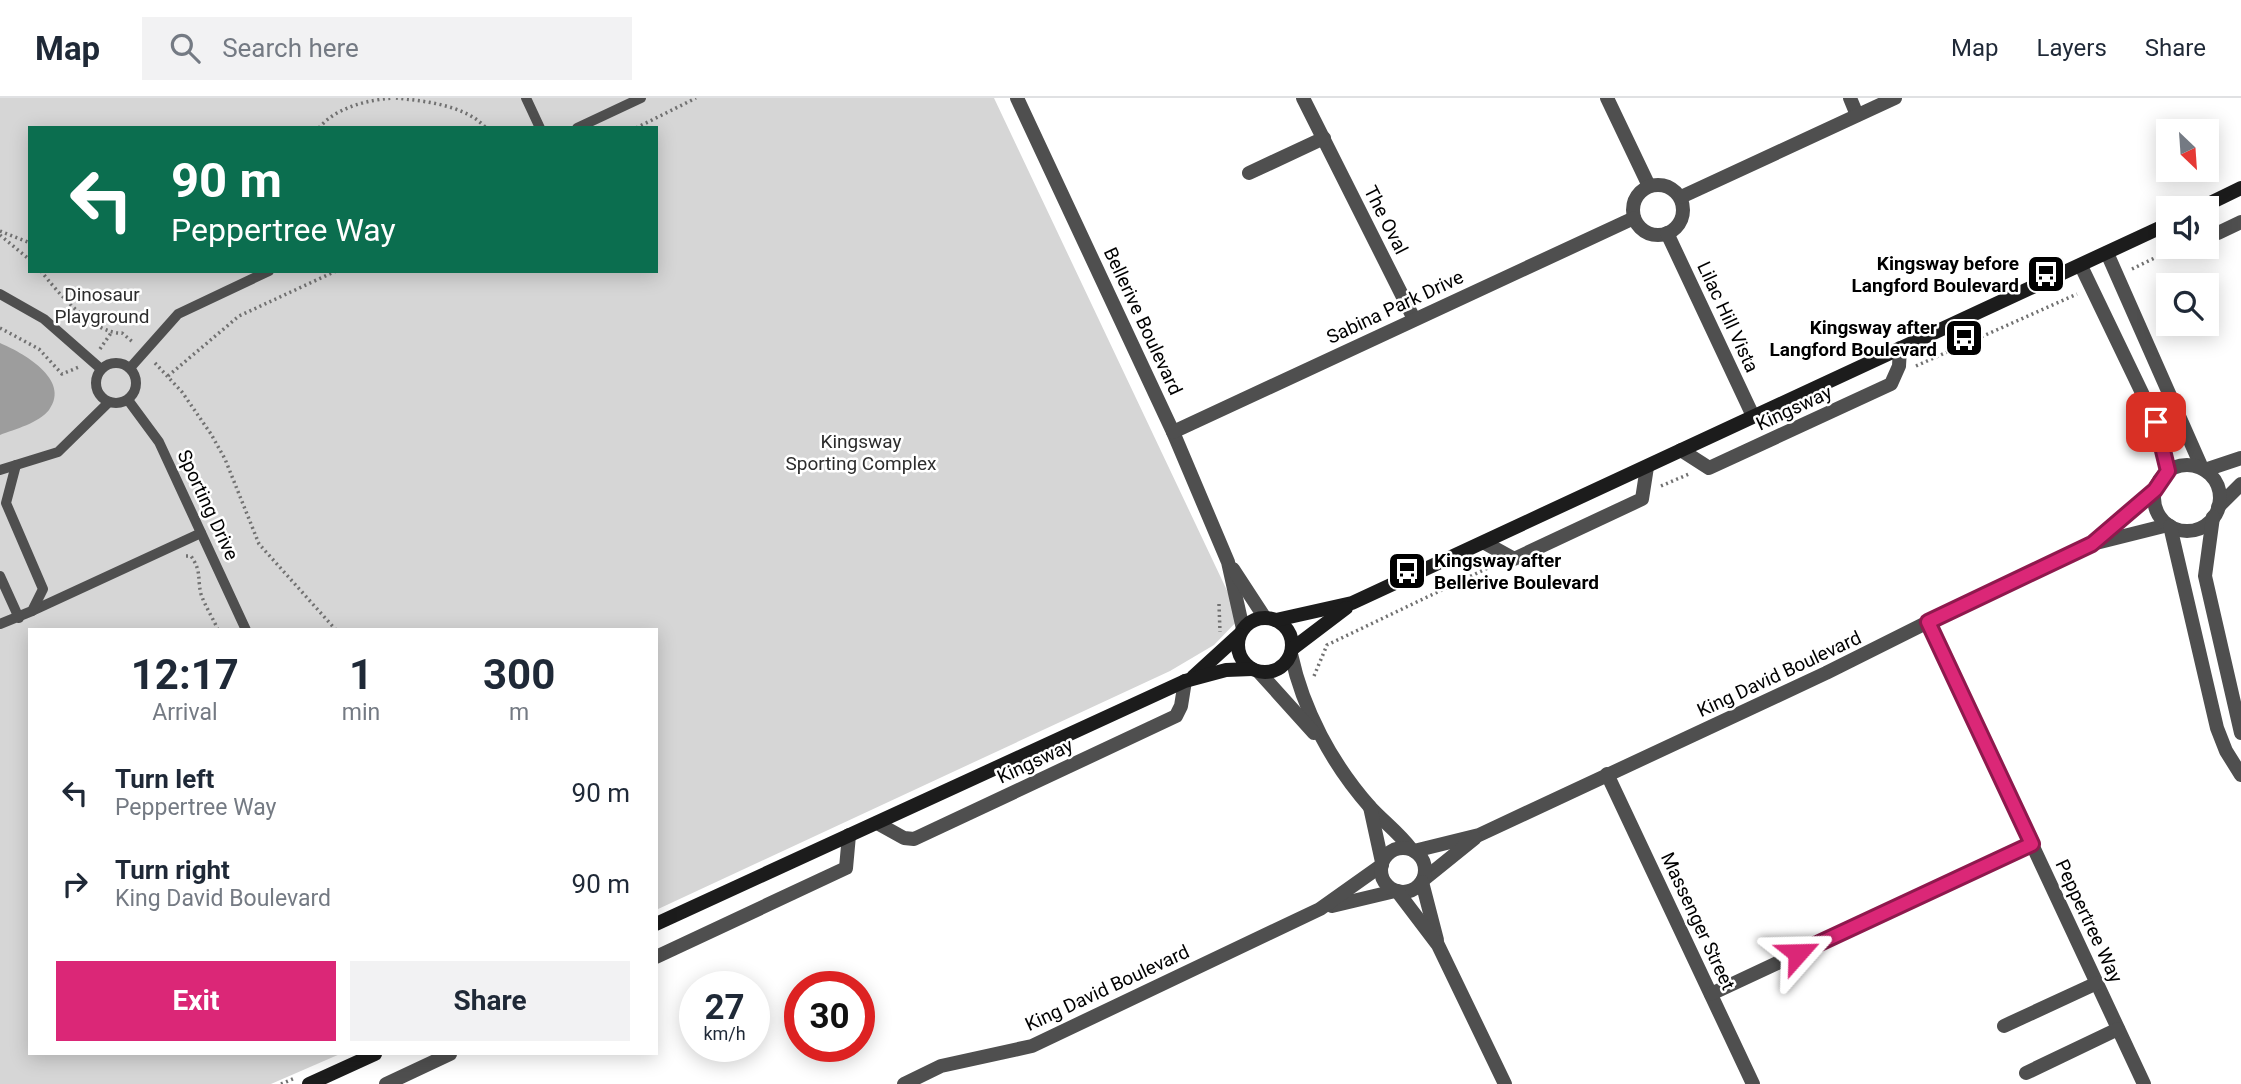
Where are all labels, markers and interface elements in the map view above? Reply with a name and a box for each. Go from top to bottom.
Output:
search box [142,17,632,80]
text: Map [35,29,100,68]
icon: search [166,29,204,67]
text: Search here [222,33,359,63]
text: Map [1951,34,1999,62]
text: Layers [2037,34,2107,62]
text: Share [2145,34,2206,62]
north arrow [2156,119,2219,182]
map controls [2156,119,2219,336]
text: 90 m [171,152,282,209]
icon: left [56,154,147,245]
street label: The Oval [1359,182,1413,258]
button: sound [2156,196,2219,259]
text: Peppertree Way [171,211,396,249]
street label: Bellerive Boulevard [1099,244,1187,398]
place label: Kingsway before Langford Boulevard [1852,252,2019,297]
bus stop icon: Kingsway before Langford Boulevard [2025,253,2067,295]
street label: Lilac Hill Vista [1692,258,1764,376]
street label: Sabina Park Drive [1323,265,1467,349]
button: search [2156,273,2219,336]
park label: Dinosaur Playground [54,283,150,328]
place label: Kingsway after Langford Boulevard [1770,316,1937,361]
bus stop icon: Kingsway after Langford Boulevard [1943,317,1985,359]
street label: Kingsway [1752,380,1836,436]
pin [2126,392,2186,452]
icon: arrive [2137,403,2175,441]
park label: Kingsway Sporting Complex [785,430,937,475]
street label: Sporting Drive [172,446,244,564]
place label: Kingsway after Bellerive Boulevard [1434,549,1599,594]
bus stop icon: Kingsway after Bellerive Boulevard [1386,550,1428,592]
street label: King David Boulevard [1693,626,1865,722]
text: 12:17 [131,650,239,699]
text: 1 [349,650,373,699]
text: 300 [483,650,555,699]
text: Arrival [152,699,218,726]
text: min [342,699,380,726]
text: m [509,699,529,726]
street label: Kingsway [993,733,1077,789]
text: Turn left [115,764,214,794]
icon: left [56,774,94,812]
text: 90 m [572,778,630,808]
text: Peppertree Way [115,794,276,821]
street label: Massenger Street [1656,849,1740,993]
text: Turn right [115,855,230,885]
street label: Peppertree Way [2050,856,2128,986]
icon: right [56,865,94,903]
text: 90 m [572,869,630,899]
text: King David Boulevard [115,885,331,912]
position arrow [1761,916,1835,990]
street label: King David Boulevard [1021,940,1193,1036]
button: Exit [56,961,336,1041]
button: Share [350,961,630,1041]
speed limit sign: 30 [784,971,875,1062]
text: 27 [704,987,745,1028]
text: km/h [703,1023,746,1044]

